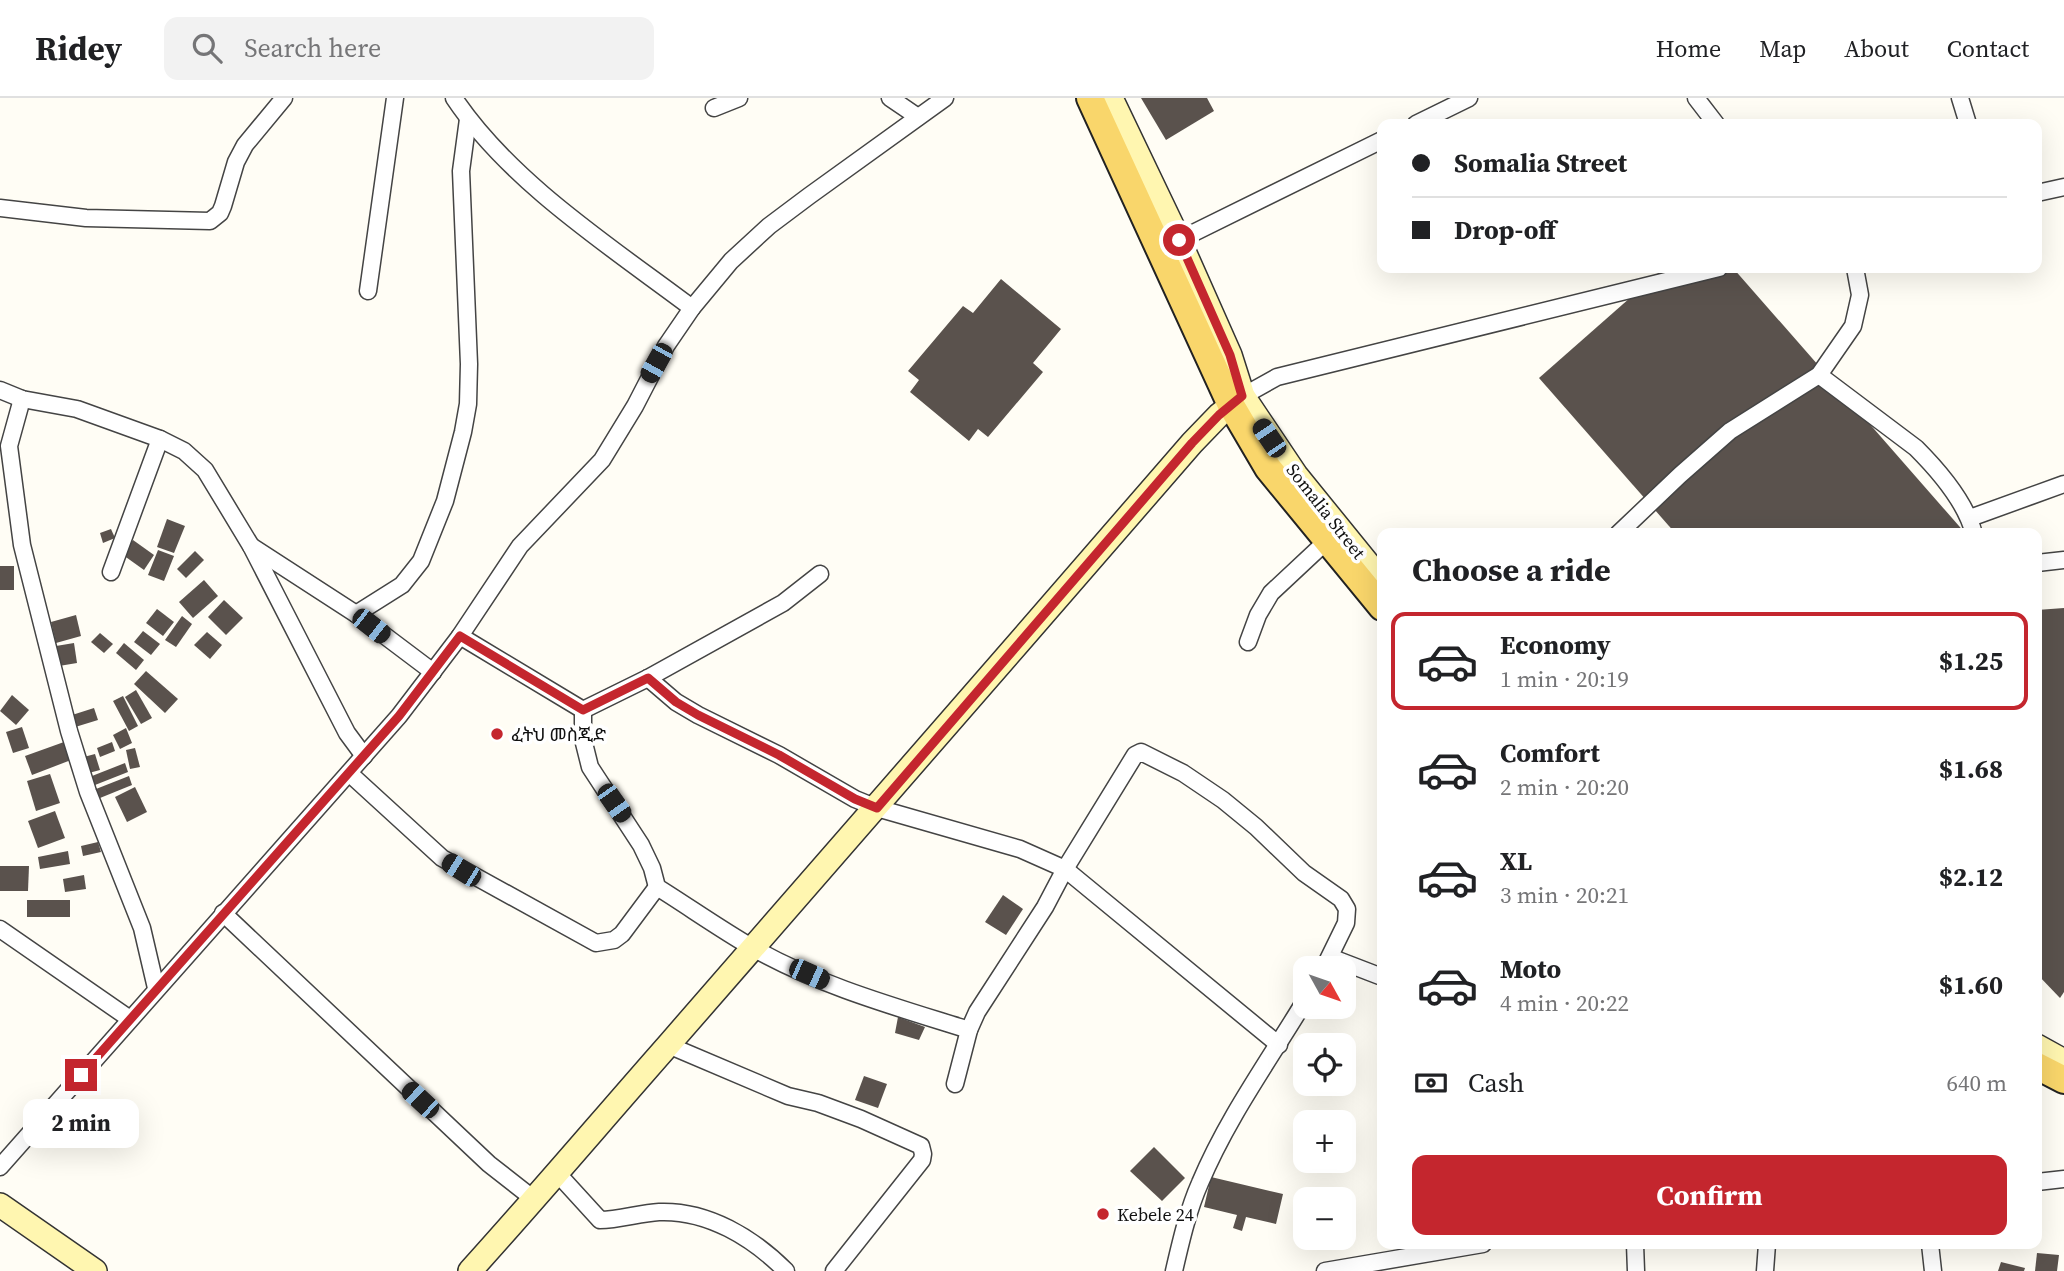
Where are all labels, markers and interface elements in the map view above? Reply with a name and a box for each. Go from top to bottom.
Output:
search box [164,17,654,80]
text: Ridey [35,26,122,71]
icon: search [188,29,226,67]
text: Search here [244,30,381,66]
text: Home [1656,32,1721,65]
text: Map [1759,32,1806,65]
text: About [1844,32,1909,65]
text: Contact [1947,32,2029,65]
text: Somalia Street [1454,145,1627,181]
text: Drop-off [1454,212,1556,248]
route start [1163,224,1195,256]
car [637,340,676,386]
car [1249,415,1290,461]
street label: Somalia Street [1281,458,1371,564]
text: Choose a ride [1412,548,1611,592]
car [348,605,395,647]
text: Economy [1500,627,1611,663]
icon: car [1416,630,1479,693]
text: $1.25 [1939,643,2003,679]
text: 1 min · 20:19 [1500,663,1629,695]
place label: ፈትህ መስጂድ [511,722,606,747]
marker: ፈትህ መስጂድ [489,726,505,742]
text: Comfort [1500,735,1600,771]
icon: car [1416,738,1479,801]
text: $1.68 [1939,751,2003,787]
text: 2 min · 20:20 [1500,771,1629,803]
car [594,780,635,826]
text: XL [1500,843,1532,879]
icon: car [1416,846,1479,909]
car [438,850,485,890]
text: $2.12 [1939,859,2003,895]
text: 3 min · 20:21 [1500,879,1629,911]
text: Moto [1500,951,1561,987]
icon: car [1416,954,1479,1017]
car [786,956,833,992]
north arrow [1293,956,1356,1018]
map controls [1293,956,1356,1250]
text: $1.60 [1939,967,2003,1003]
text: 4 min · 20:22 [1500,987,1629,1019]
button: locate [1293,1033,1356,1096]
route end [65,1059,97,1091]
icon: cash [1412,1064,1450,1102]
text: Cash [1468,1065,1524,1101]
text: 640 m [1946,1067,2007,1099]
car [398,1078,443,1122]
callout: 2 min [23,1100,139,1148]
text: 2 min [51,1107,111,1139]
button: + [1293,1110,1356,1173]
button: Confirm [1412,1155,2007,1235]
button: − [1293,1187,1356,1250]
place label: Kebele 24 [1117,1202,1194,1227]
marker: Kebele 24 [1095,1206,1111,1222]

